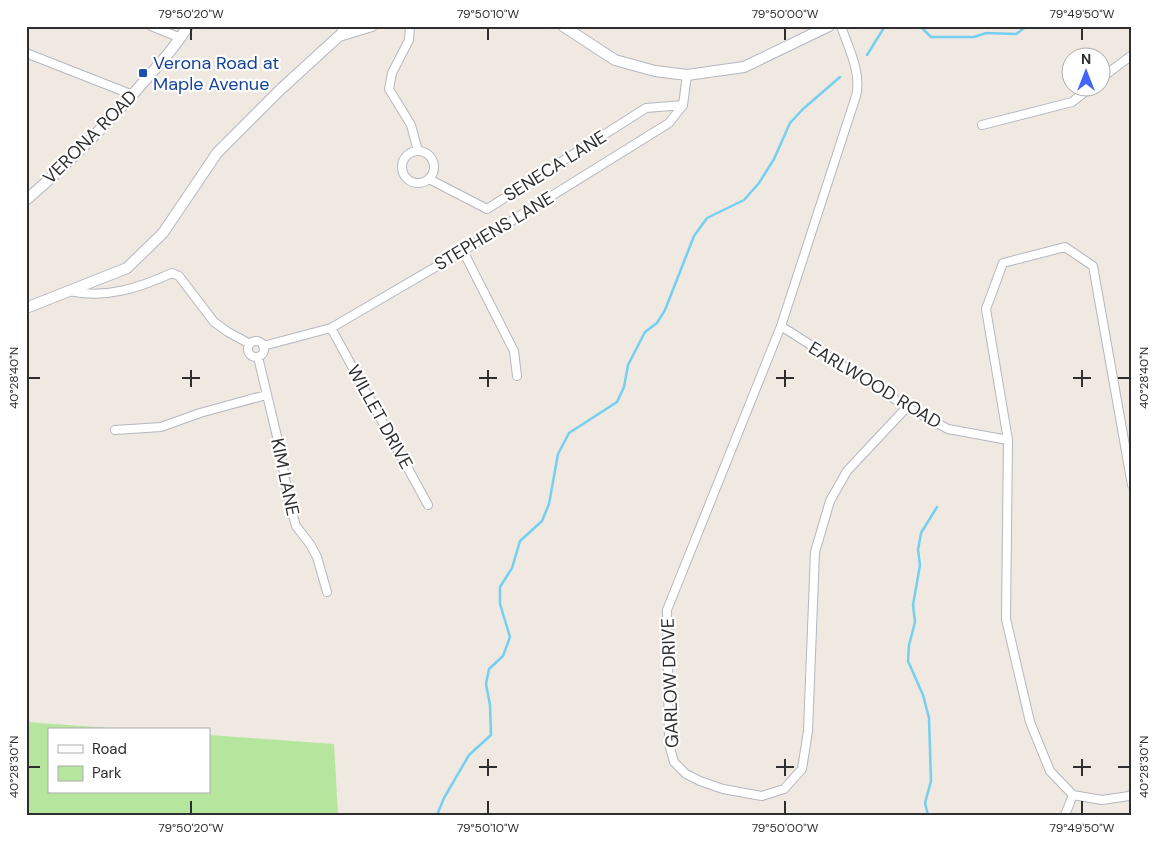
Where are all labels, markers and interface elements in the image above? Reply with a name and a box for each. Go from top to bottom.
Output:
text: 79°50'20"W [158,6,224,22]
text: 79°50'10"W [457,6,520,22]
text: 79°50'00"W [752,6,819,22]
text: 79°49'50"W [1050,6,1115,22]
north arrow [1060,48,1110,98]
text: N [1081,50,1091,68]
place label: Verona Road at Maple Avenue [153,51,279,96]
marker: Verona Road at Maple Avenue [137,67,149,79]
street label: VERONA ROAD [38,85,142,189]
street label: SENECA LANE [499,125,611,207]
street label: STEPHENS LANE [430,186,558,276]
street label: EARLWOOD ROAD [804,336,946,434]
text: 40°28'40"N [6,347,22,409]
text: 40°28'40"N [1136,347,1152,409]
street label: WILLET DRIVE [342,361,418,473]
street label: KIM LANE [265,436,305,518]
street label: GARLOW DRIVE [656,618,684,748]
legend [48,728,210,794]
text: 40°28'30"N [6,736,22,798]
text: 40°28'30"N [1136,736,1152,798]
text: Road [92,739,127,759]
text: Park [92,763,122,783]
text: 79°50'20"W [158,820,224,836]
text: 79°50'10"W [457,820,520,836]
text: 79°50'00"W [752,820,819,836]
text: 79°49'50"W [1050,820,1115,836]

